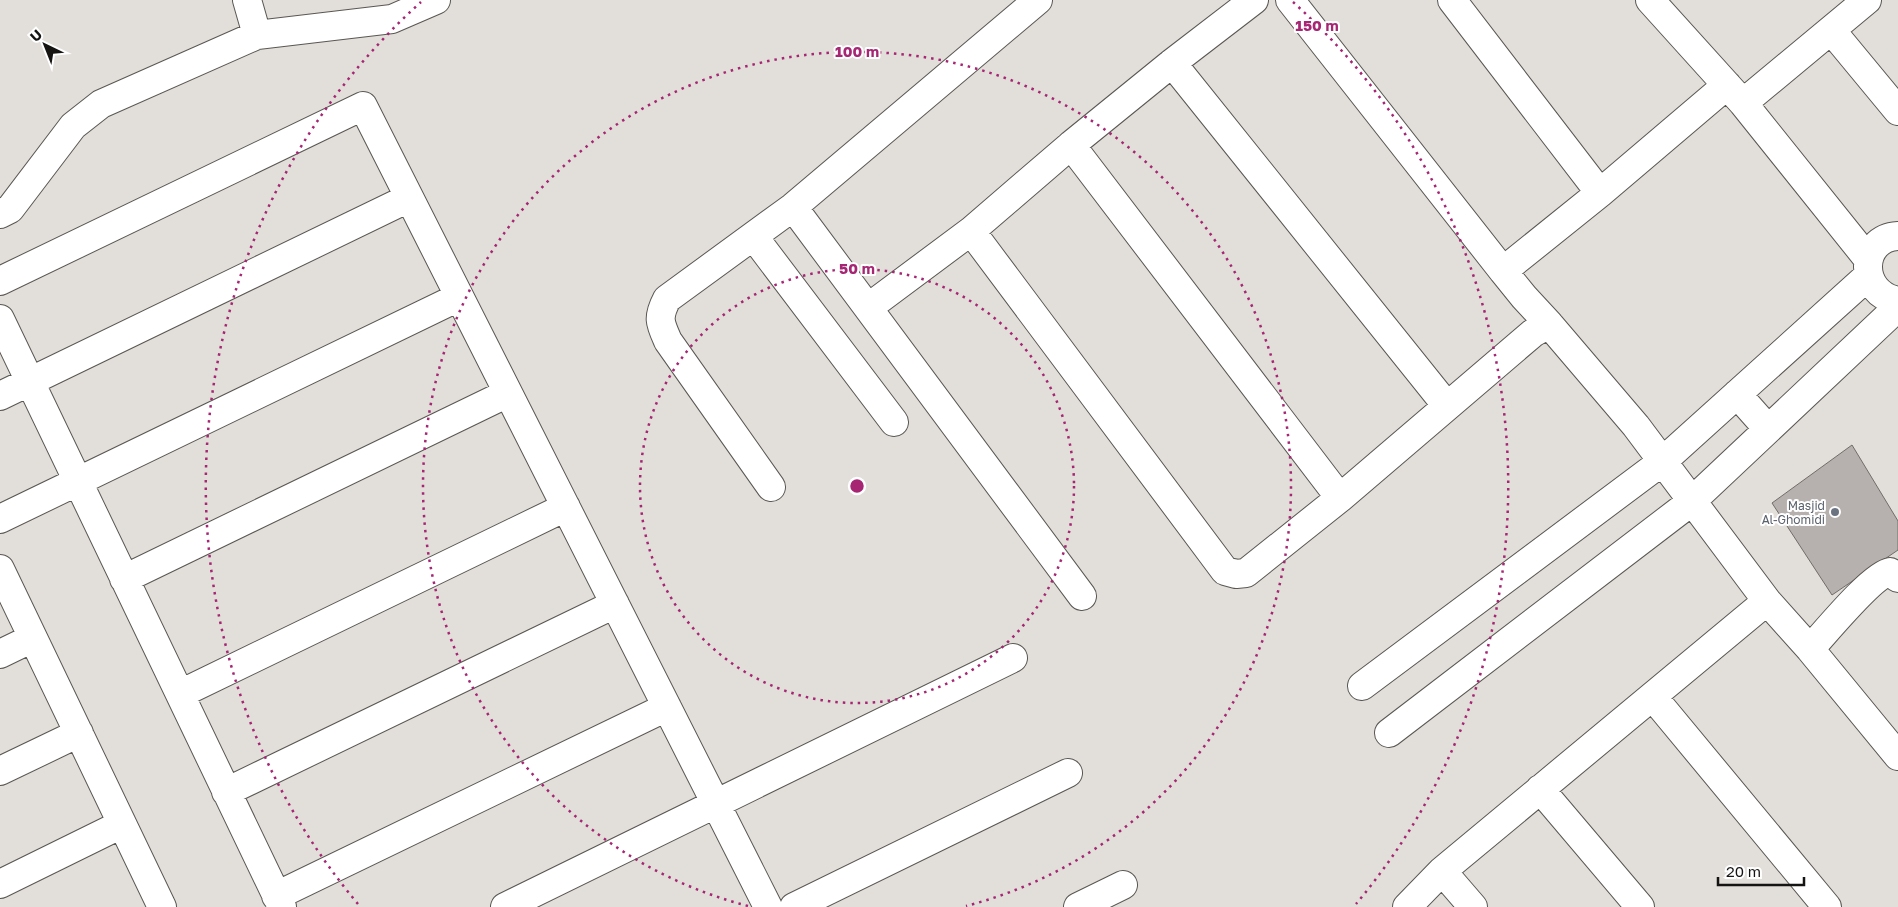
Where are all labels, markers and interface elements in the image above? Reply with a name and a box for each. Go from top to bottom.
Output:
text: 150 m [1295,16,1339,34]
north arrow [20,20,70,70]
text: U [26,25,45,45]
text: 100 m [835,42,879,60]
text: 50 m [839,259,875,277]
centre of rings [848,477,866,495]
place label: Masjid Al-Ghomidi [1762,498,1825,527]
marker: Masjid Al-Ghomidi [1829,506,1841,518]
scale bar [1718,854,1804,886]
text: 20 m [1726,862,1761,880]

